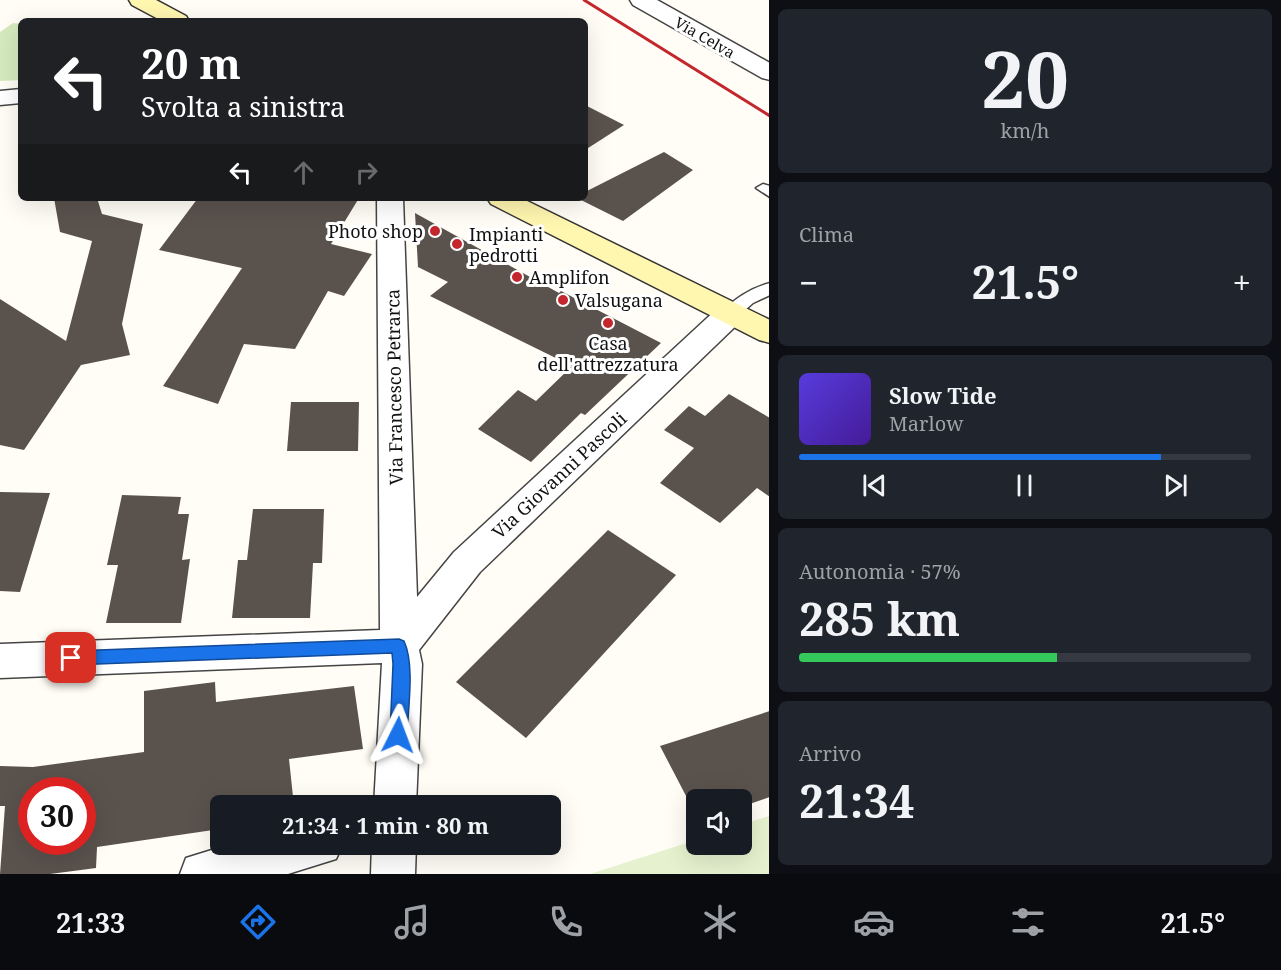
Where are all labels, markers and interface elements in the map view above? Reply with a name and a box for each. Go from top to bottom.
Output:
street label: Via Celva [671,12,739,62]
text: 20 [981,25,1069,131]
text: 20 m [141,34,241,91]
icon: left [42,42,120,120]
text: Svolta a sinistra [141,88,345,125]
text: km/h [1000,117,1050,144]
icon: left [224,156,257,189]
icon: ahead [287,156,320,189]
icon: right [350,156,383,189]
place label: Photo shop [328,219,423,243]
text: Clima [799,221,854,248]
place label: Impianti pedrotti [469,222,544,267]
marker: Photo shop [428,224,442,238]
marker: Impianti pedrotti [450,237,464,251]
text: 21.5° [972,251,1079,312]
text: − [799,260,818,305]
text: + [1233,260,1251,305]
place label: Amplifon [529,265,610,289]
marker: Amplifon [510,270,524,284]
place label: Valsugana [575,288,663,312]
street label: Via Francesco Petrarca [380,289,408,485]
marker: Valsugana [556,293,570,307]
marker: Casa dell'attrezzatura [601,316,615,330]
place label: Casa dell'attrezzatura [537,331,679,376]
text: Slow Tide [889,380,997,410]
street label: Via Giovanni Pascoli [487,406,632,544]
text: Marlow [889,410,963,437]
icon: previous [858,469,891,502]
icon: pause [1008,469,1041,502]
icon: next [1159,469,1192,502]
text: Autonomia · 57% [799,558,961,585]
text: 285 km [799,588,960,649]
pin [45,632,96,683]
icon: arrive [54,641,87,674]
position arrow [366,703,430,767]
text: Arrivo [799,740,861,767]
text: 21:34 [799,770,914,831]
speed limit sign: 30 [18,777,96,855]
map controls [686,789,752,855]
button: sound [686,789,752,855]
text: 21:34 · 1 min · 80 m [282,810,489,840]
icon: directions [237,901,279,943]
icon: music [391,901,433,943]
icon: phone [545,901,587,943]
icon: climate [699,901,741,943]
icon: car [853,901,895,943]
icon: filters [1007,901,1049,943]
text: 21:33 [56,904,125,941]
text: 21.5° [1161,904,1225,941]

